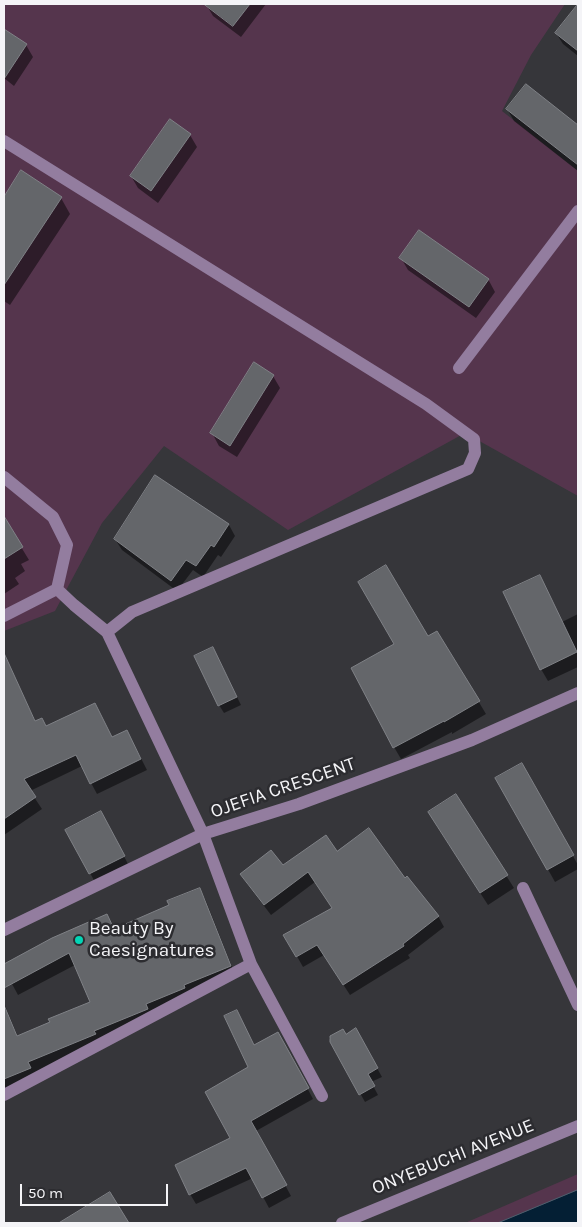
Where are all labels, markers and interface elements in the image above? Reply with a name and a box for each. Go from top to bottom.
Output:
street label: OJEFIA CRESCENT [208,753,358,823]
place label: Beauty By Caesignatures [89,918,214,962]
marker: Beauty By Caesignatures [73,934,85,946]
street label: ONYEBUCHI AVENUE [369,1114,537,1200]
scale bar [22,1174,170,1206]
text: 50 m [28,1184,63,1202]

